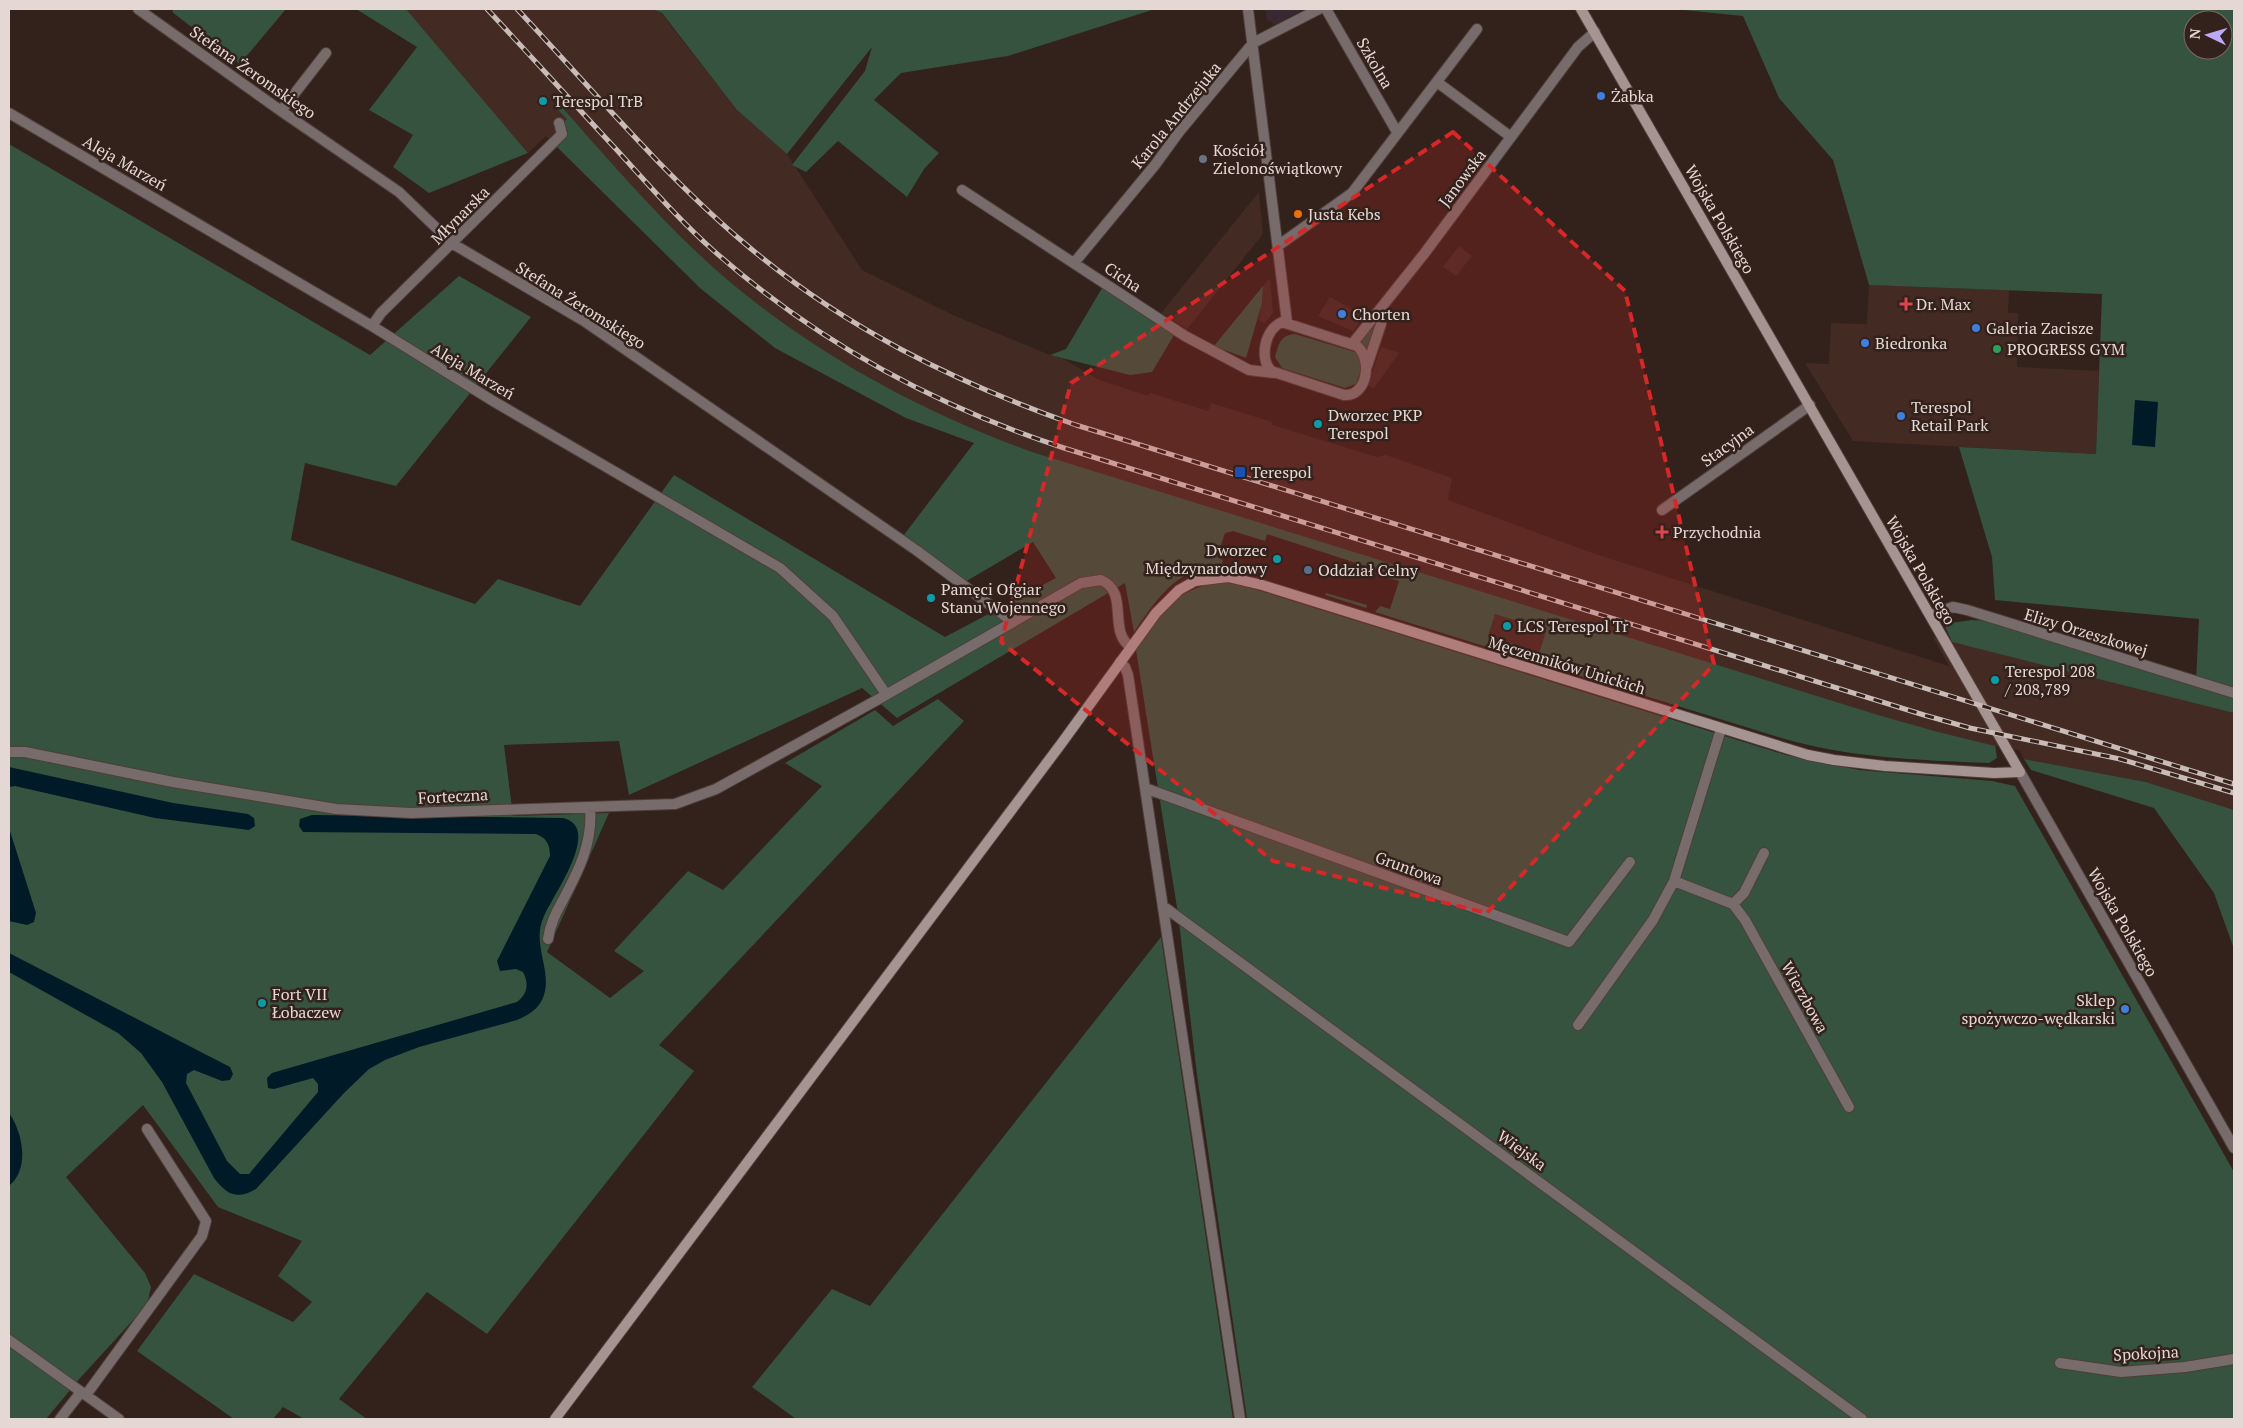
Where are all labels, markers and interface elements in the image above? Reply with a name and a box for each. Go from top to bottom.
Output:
north arrow [2183,10,2233,60]
street label: Stefana Żeromskiego [186,20,321,124]
text: N [2185,27,2205,40]
street label: Szkolna [1352,33,1398,93]
street label: Karola Andrzejuka [1126,57,1226,173]
place label: Żabka [1611,85,1654,107]
place label: Terespol TrB [553,90,643,112]
marker: Żabka [1595,90,1607,102]
marker: Terespol TrB [537,95,549,107]
street label: Aleja Marzeń [79,130,171,196]
place label: Kościół Zielonoświątkowy [1213,139,1343,179]
street label: Janowska [1433,145,1491,211]
marker: Kościół Zielonoświątkowy [1197,153,1209,165]
street label: Wojska Polskiego [1680,160,1760,278]
street label: Młynarska [426,181,494,249]
place label: Justa Kebs [1308,203,1381,225]
marker: Justa Kebs [1292,208,1304,220]
street label: Stefana Żeromskiego [512,256,650,354]
street label: Cicha [1100,257,1146,297]
place label: Dr. Max [1916,293,1971,315]
marker: Dr. Max [1900,298,1912,310]
place label: Chorten [1352,303,1411,325]
marker: Chorten [1336,308,1348,320]
place label: Galeria Zacisze [1986,317,2094,339]
marker: Galeria Zacisze [1970,322,1982,334]
place label: Biedronka [1875,332,1947,354]
street label: Aleja Marzeń [427,337,519,405]
marker: Biedronka [1859,337,1871,349]
place label: PROGRESS GYM [2007,338,2125,360]
marker: PROGRESS GYM [1991,343,2003,355]
place label: Terespol Retail Park [1911,396,1989,436]
place label: Dworzec PKP Terespol [1328,404,1422,444]
marker: Terespol Retail Park [1895,410,1907,422]
marker: Dworzec PKP Terespol [1312,418,1324,430]
street label: Stacyjna [1696,418,1758,472]
place label: Terespol [1251,461,1312,483]
marker: Terespol [1233,465,1247,479]
street label: Wojska Polskiego [1881,511,1961,629]
place label: Przychodnia [1673,521,1761,543]
marker: Przychodnia [1655,525,1669,539]
place label: Dworzec Międzynarodowy [1145,539,1268,579]
marker: Dworzec Międzynarodowy [1271,553,1283,565]
place label: Oddział Celny [1318,559,1419,581]
marker: Oddział Celny [1302,564,1314,576]
place label: Pamęci Ofgiar Stanu Wojennego [941,578,1066,618]
marker: Pamęci Ofgiar Stanu Wojennego [925,592,937,604]
street label: Elizy Orzeszkowej [2022,603,2150,661]
place label: LCS Terespol Tr [1517,615,1629,637]
marker: LCS Terespol Tr [1501,620,1513,632]
street label: Męczenników Unickich [1486,631,1649,700]
place label: Terespol 208 / 208,789 [2004,660,2095,700]
marker: Terespol 208 / 208,789 [1989,674,2001,686]
street label: Forteczna [417,783,489,809]
street label: Gruntowa [1372,846,1446,890]
street label: Wojska Polskiego [2083,863,2163,981]
street label: Wierzbowa [1776,957,1834,1037]
place label: Fort VII Łobaczew [272,983,341,1023]
place label: Sklep spożywczo-wędkarski [1961,989,2115,1029]
marker: Fort VII Łobaczew [256,997,268,1009]
marker: Sklep spożywczo-wędkarski [2119,1003,2131,1015]
street label: Wiejska [1493,1125,1551,1175]
street label: Spokojna [2113,1340,2179,1366]

